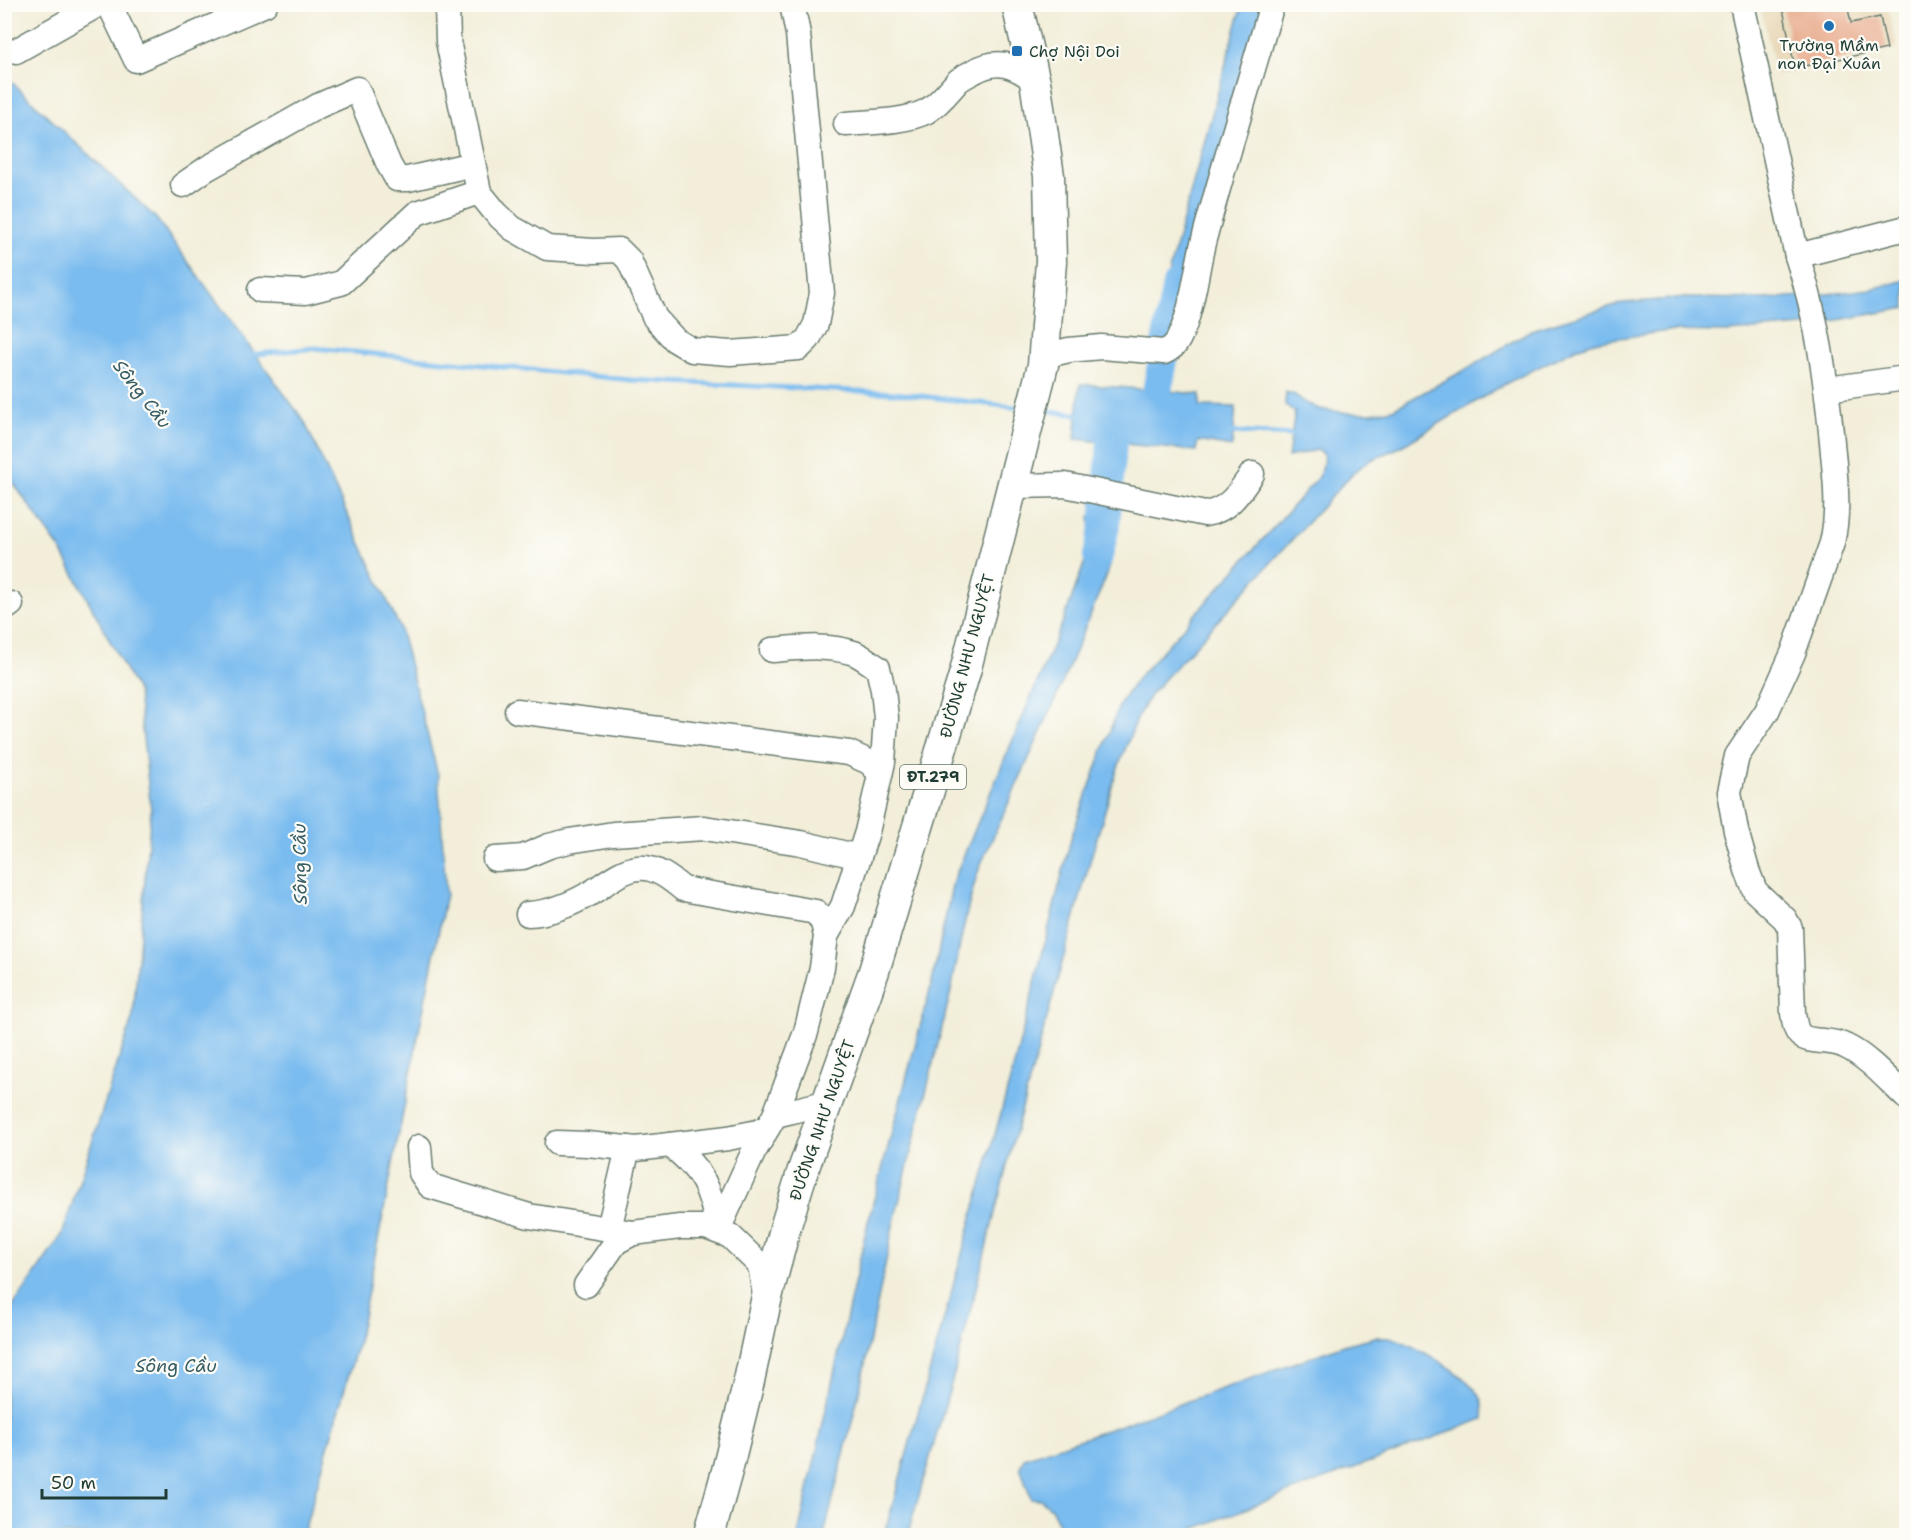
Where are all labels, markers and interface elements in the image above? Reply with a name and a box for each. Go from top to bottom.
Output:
marker: Trường Mầm non Đại Xuân [1822,19,1836,33]
place label: Trường Mầm non Đại Xuân [1777,35,1881,74]
place label: Chợ Nội Doi [1029,41,1120,62]
marker: Chợ Nội Doi [1010,44,1024,58]
water label: Sông Cầu [108,355,176,433]
street label: ĐƯỜNG NHƯ NGUYỆT [935,572,999,740]
road number: ĐT.279 [900,765,966,789]
water label: Sông Cầu [287,823,313,905]
street label: ĐƯỜNG NHƯ NGUYỆT [785,1037,859,1203]
water label: Sông Cầu [135,1354,217,1378]
scale bar [42,1462,166,1500]
text: 50 m [51,1471,96,1495]

